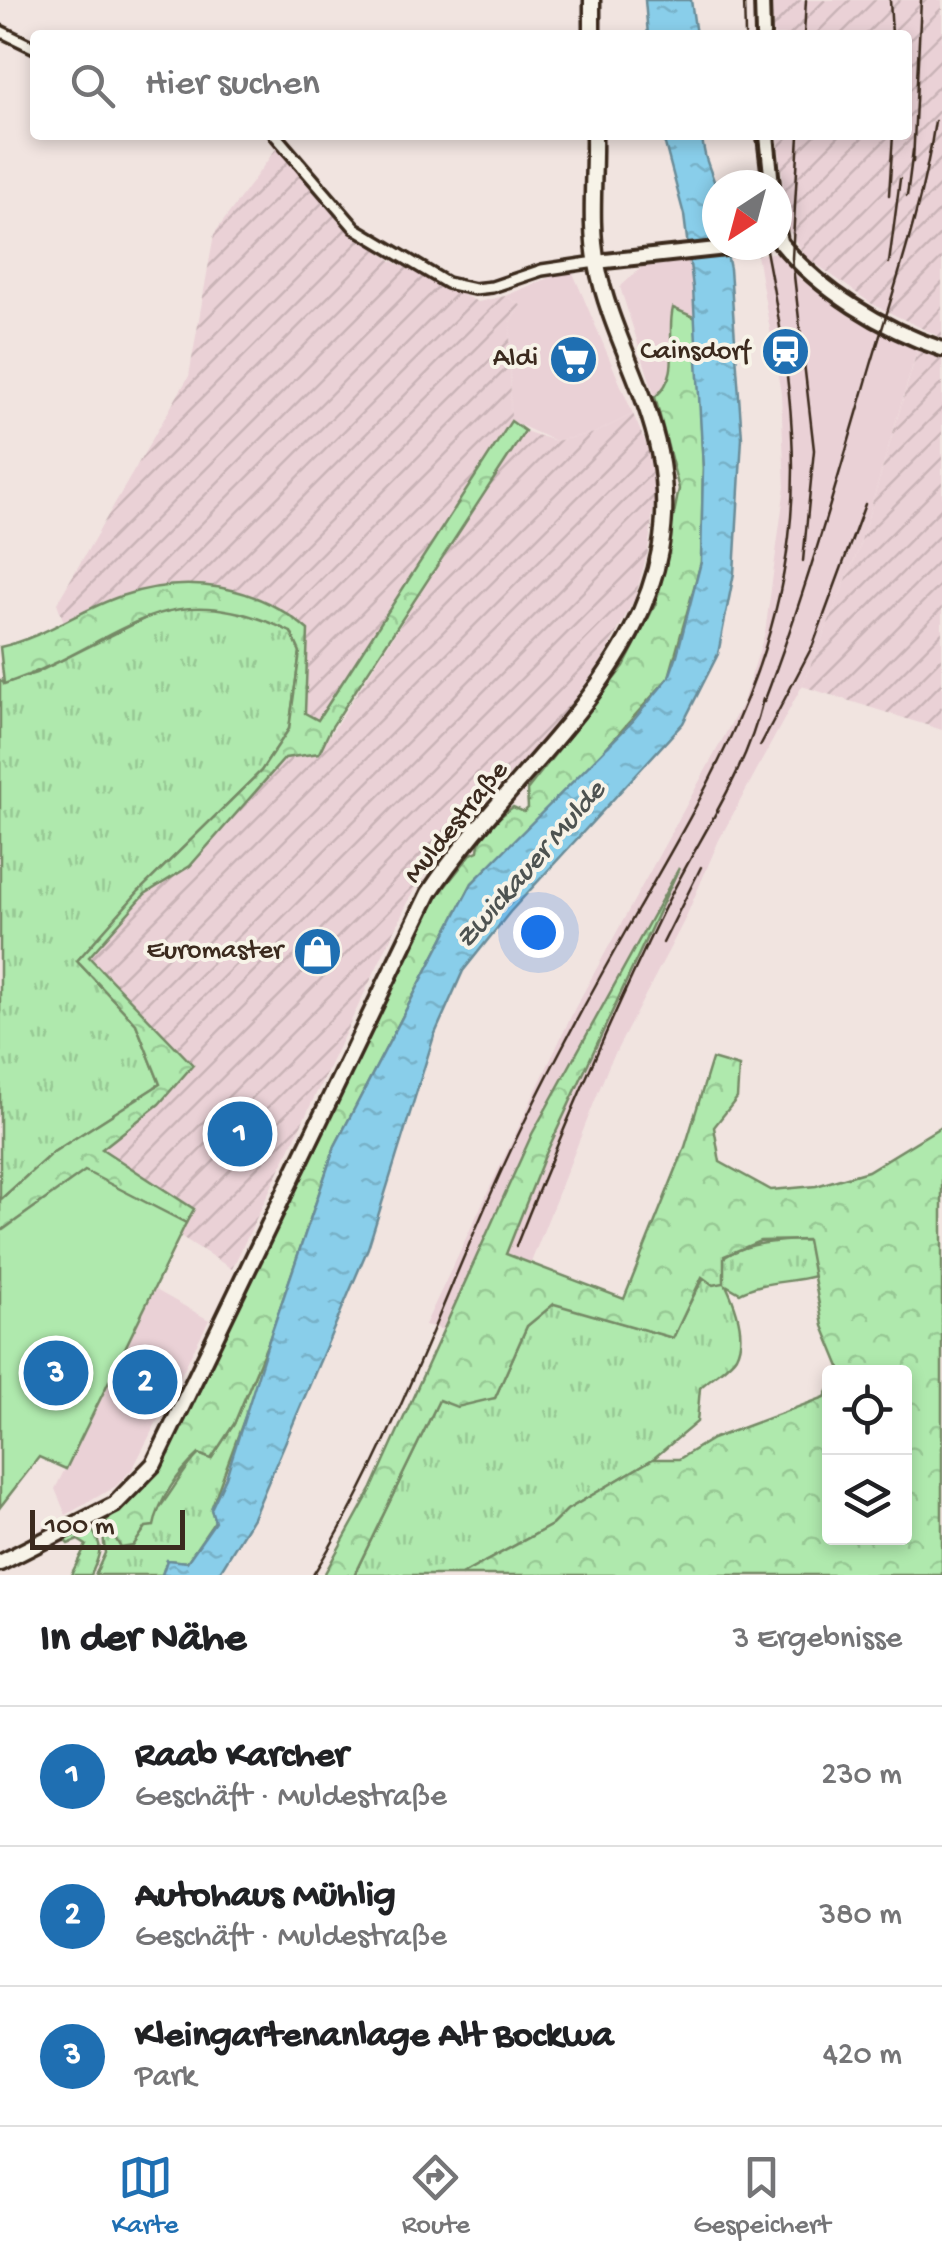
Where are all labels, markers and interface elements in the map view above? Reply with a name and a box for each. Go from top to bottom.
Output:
search box [30,30,912,140]
icon: search [65,58,120,113]
text: Hier suchen [145,63,320,107]
north arrow [702,170,792,260]
station icon: Cainsdorf [759,326,811,378]
supermarket icon: Aldi [547,333,599,385]
place label: Cainsdorf [640,336,752,369]
place label: Aldi [493,343,538,376]
street label: Muldestraße [398,755,517,891]
water label: Zwickauer Mulde [450,774,615,957]
your location [513,907,564,958]
shop icon: Euromaster [292,925,344,977]
place label: Euromaster [146,935,285,968]
pin: 1 [208,1096,272,1172]
pin: 3 [23,1336,88,1410]
pin: 2 [112,1344,178,1420]
map controls [822,1365,912,1545]
button: locate [822,1365,912,1455]
button: layers [822,1455,912,1545]
scale bar [30,1505,185,1550]
text: 100 m [45,1511,115,1544]
text: In der Nähe [40,1616,246,1665]
text: 3 Ergebnisse [733,1621,902,1659]
text: Raab Karcher [135,1735,348,1779]
text: 1 [66,1757,79,1795]
text: 230 m [821,1757,902,1795]
text: Geschäft · Muldestraße [135,1779,447,1817]
text: Autohaus Mühlig [135,1875,396,1919]
text: 2 [65,1897,80,1935]
text: 380 m [819,1897,902,1935]
text: Geschäft · Muldestraße [135,1919,447,1957]
text: Kleingartenanlage Alt Bockwa [135,2015,613,2059]
text: 3 [64,2037,81,2075]
text: 420 m [823,2037,902,2075]
text: Park [135,2059,196,2097]
tab: Karte [112,2150,178,2243]
tab: Route [402,2150,470,2243]
tab: Gespeichert [693,2150,830,2243]

